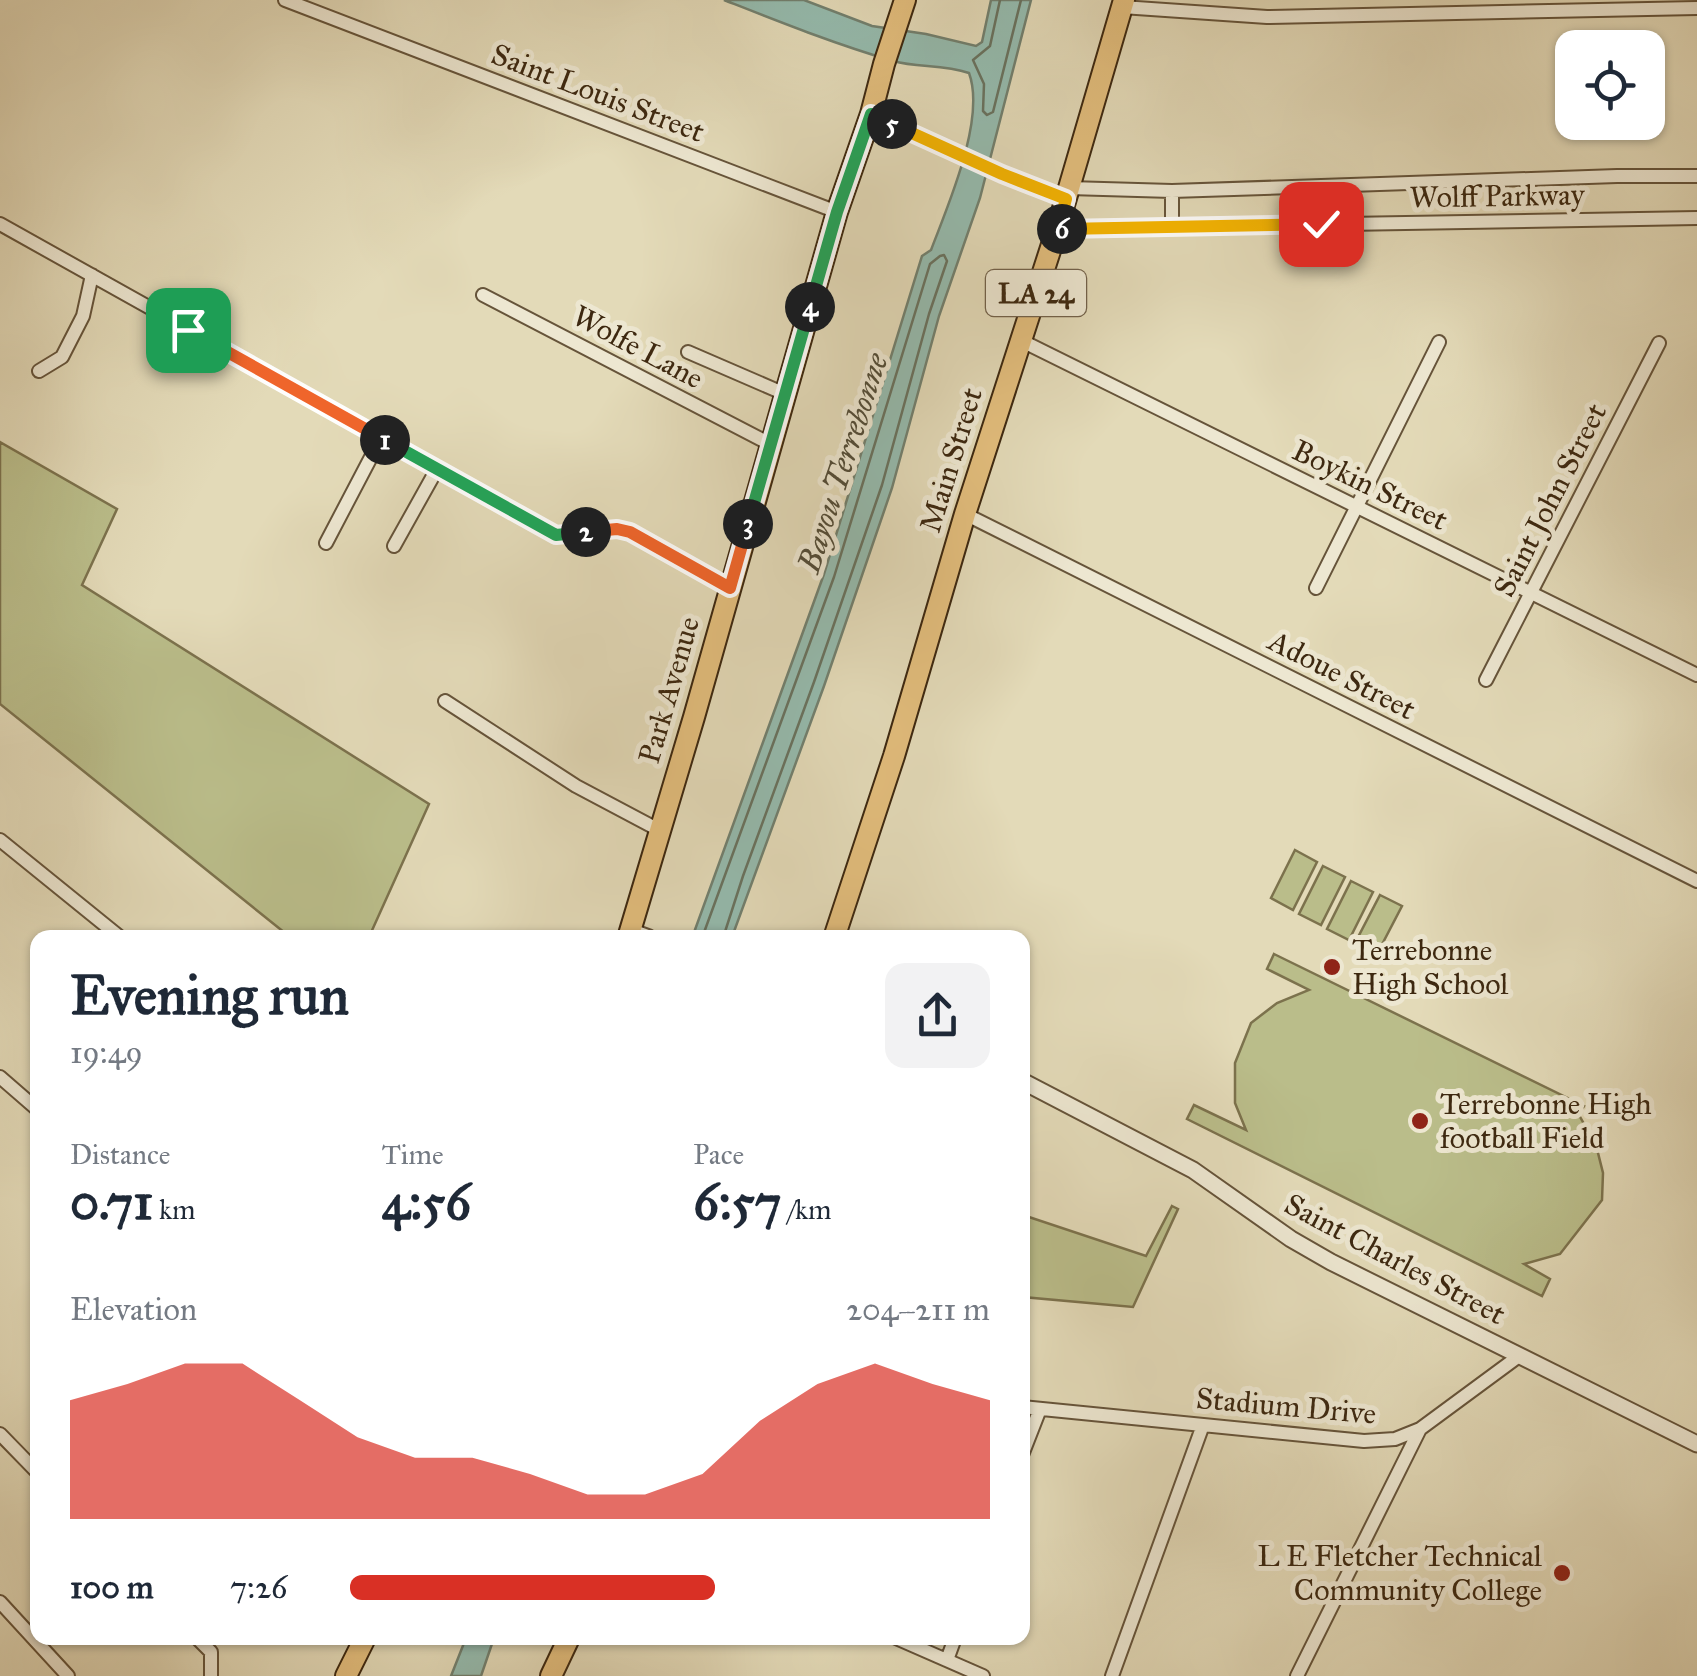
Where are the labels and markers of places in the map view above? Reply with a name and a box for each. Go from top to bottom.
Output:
pin: 5 [867,99,917,149]
pin [1279,182,1364,267]
pin: 6 [1037,204,1087,254]
pin: 4 [785,282,835,332]
pin [146,288,231,373]
pin: 1 [360,415,410,465]
pin: 3 [723,499,773,549]
pin: 2 [561,507,611,557]
place label: Terrebonne High School [1352,932,1509,1002]
marker: Terrebonne High School [1321,956,1343,978]
place label: Terrebonne High football Field [1440,1086,1652,1156]
marker: Terrebonne High football Field [1409,1110,1431,1132]
place label: L E Fletcher Technical Community College [1257,1538,1543,1608]
marker: L E Fletcher Technical Community College [1551,1562,1573,1584]

